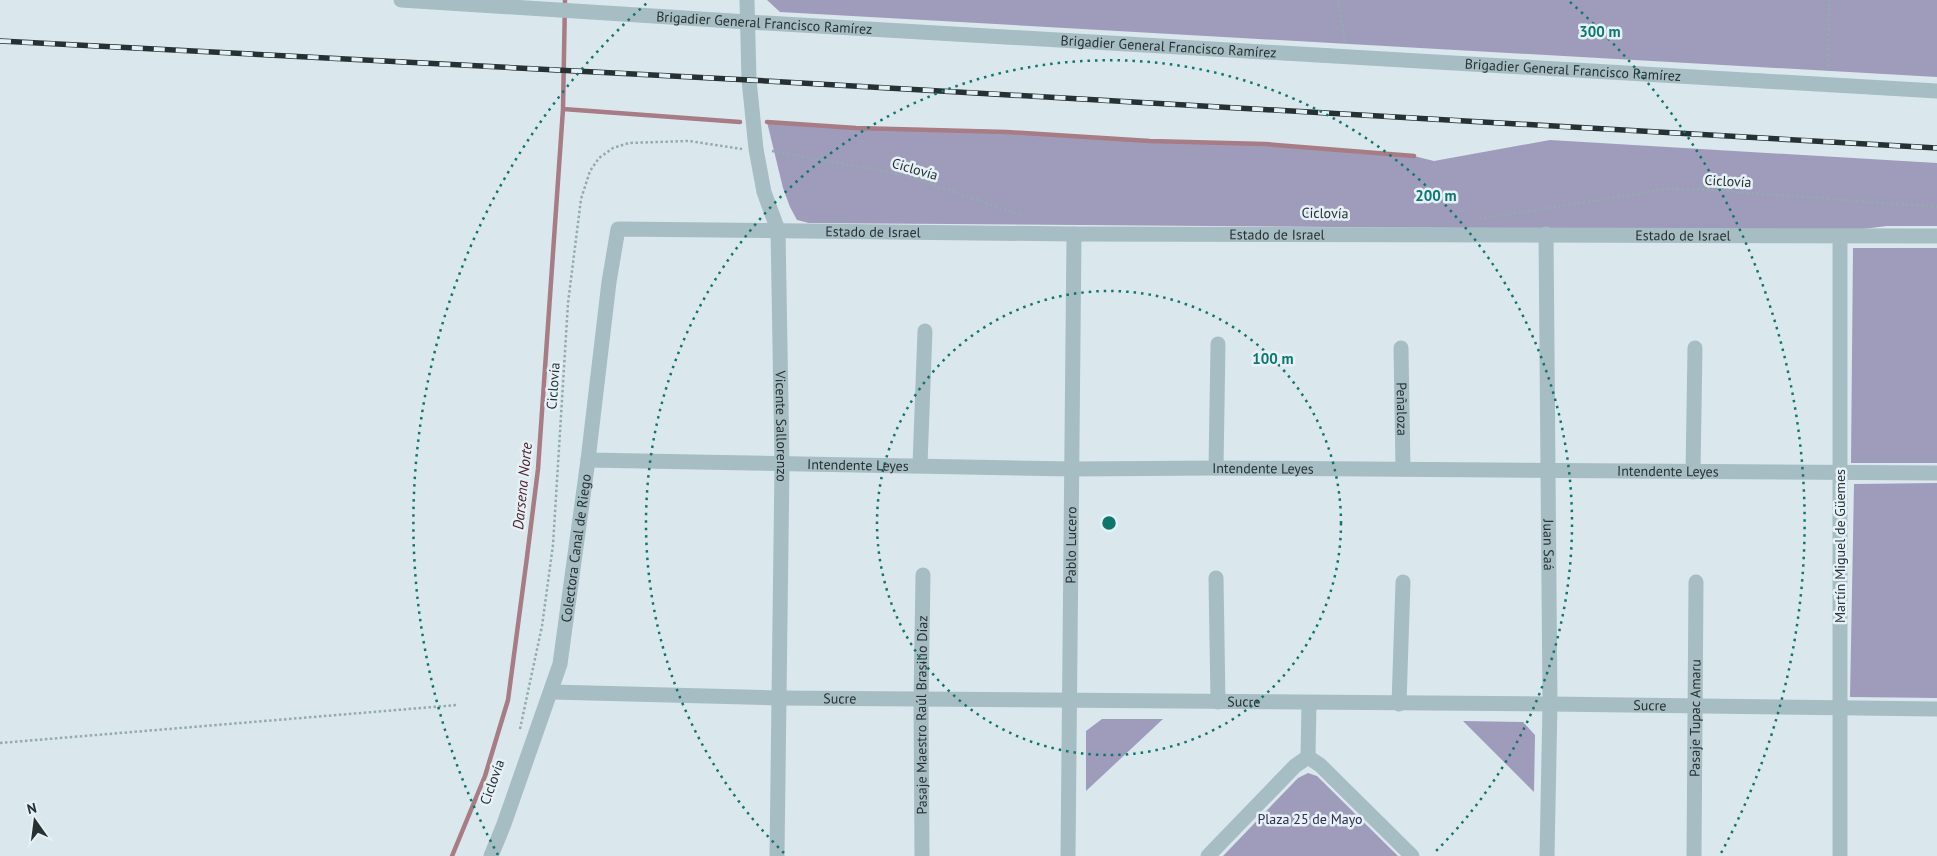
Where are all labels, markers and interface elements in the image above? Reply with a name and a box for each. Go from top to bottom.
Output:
street label: Brigadier General Francisco Ramírez [656,7,873,38]
text: 300 m [1579,22,1621,41]
street label: Brigadier General Francisco Ramírez [1060,31,1277,62]
street label: Brigadier General Francisco Ramírez [1464,55,1681,85]
street label: Ciclovía [890,154,940,184]
street label: Ciclovía [1704,171,1752,191]
text: 200 m [1415,186,1457,205]
street label: Ciclovía [1301,204,1349,222]
street label: Estado de Israel [825,222,921,241]
street label: Estado de Israel [1229,225,1325,244]
street label: Estado de Israel [1635,226,1731,245]
text: 100 m [1252,349,1294,368]
street label: Ciclovía [542,362,564,410]
street label: Vicente Sallorenzo [771,370,791,482]
street label: Peñaloza [1393,382,1411,436]
water label: Darsena Norte [508,442,536,530]
street label: Intendente Leyes [807,455,909,475]
street label: Intendente Leyes [1212,459,1314,478]
street label: Intendente Leyes [1617,462,1719,480]
street label: Martín Miguel de Güemes [1831,469,1849,623]
street label: Colectora Canal de Riego [557,473,595,624]
street label: Pablo Lucero [1062,506,1080,584]
centre of rings [1100,514,1118,532]
street label: Juan Saá [1539,518,1558,571]
street label: Pasaje Maestro Raúl Brasilio Díaz [912,615,931,815]
street label: Pasaje Tupac Amaru [1686,659,1704,777]
street label: Sucre [823,689,857,708]
street label: Sucre [1227,692,1261,711]
street label: Sucre [1633,696,1667,715]
street label: Ciclovía [476,757,508,807]
north arrow [10,796,60,846]
text: N [25,799,38,818]
park label: Plaza 25 de Mayo [1257,810,1363,828]

